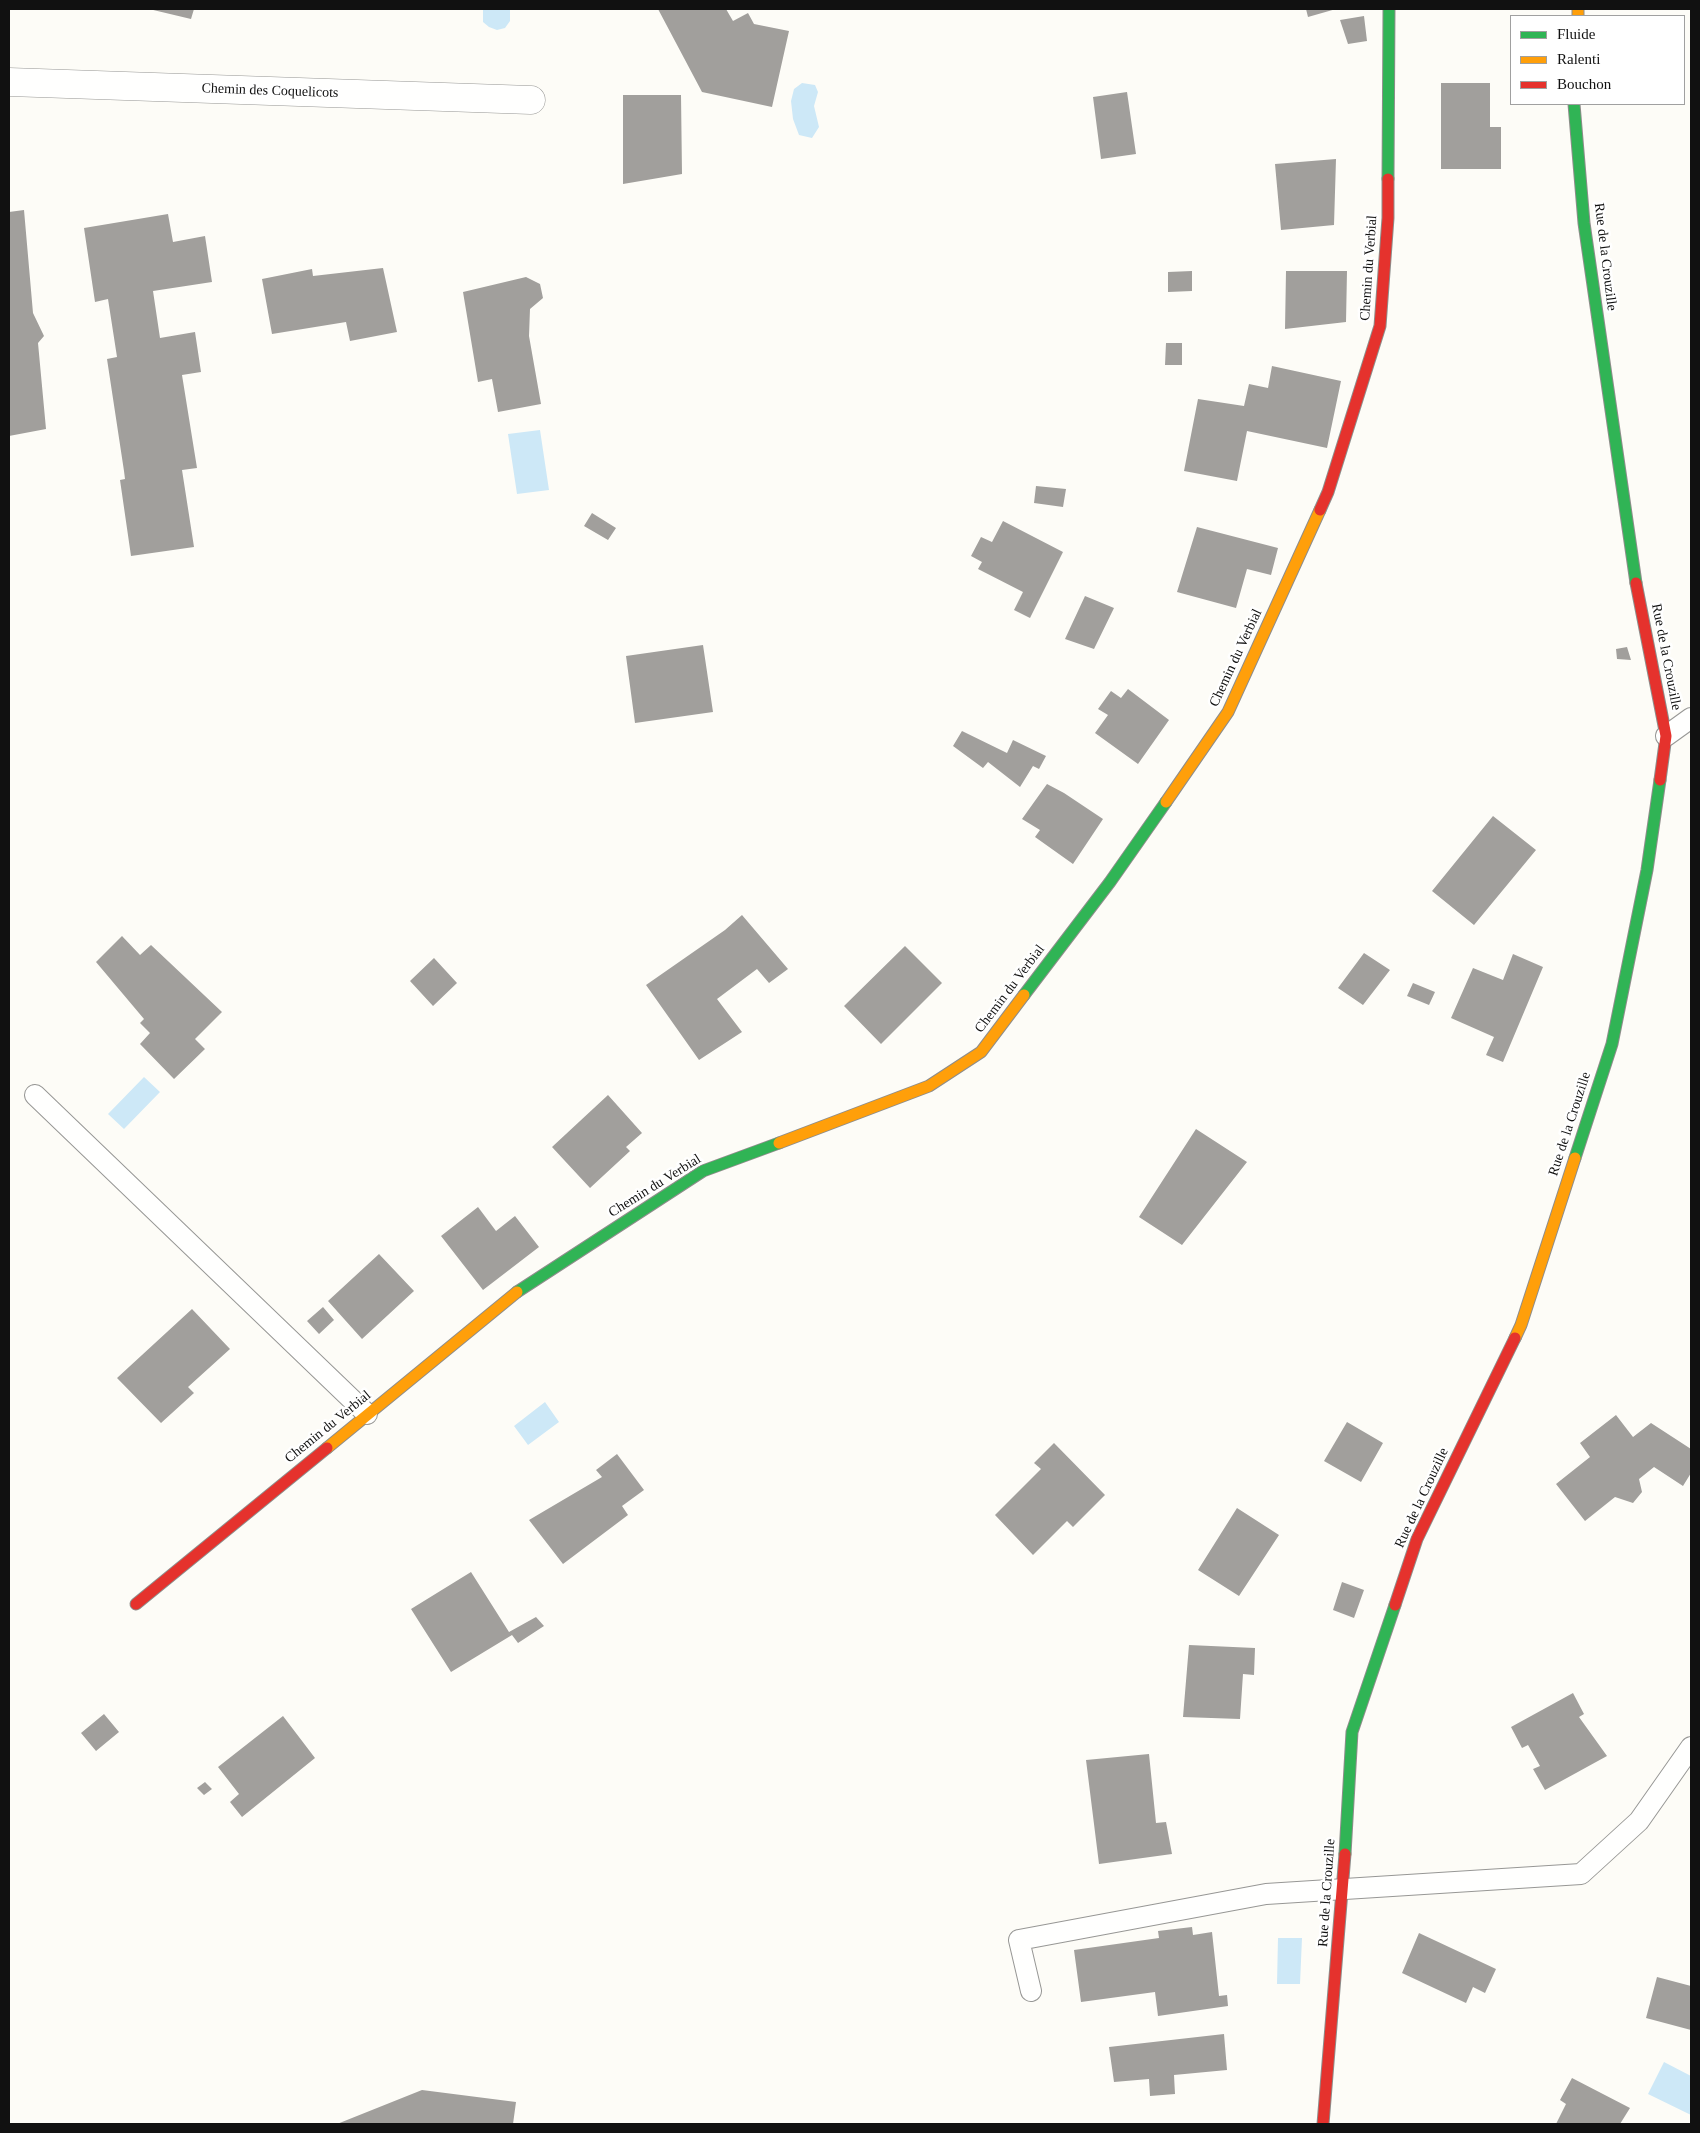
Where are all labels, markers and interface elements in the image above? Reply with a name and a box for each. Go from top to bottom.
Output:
legend [1510,15,1685,105]
text: Fluide [1557,26,1595,42]
text: Ralenti [1557,51,1600,67]
text: Bouchon [1557,76,1611,92]
street label: Chemin des Coquelicots [201,80,339,102]
street label: Rue de la Crouzille [1590,202,1620,312]
street label: Chemin du Verbial [1357,215,1381,321]
street label: Rue de la Crouzille [1647,602,1685,712]
street label: Chemin du Verbial [1206,607,1266,709]
street label: Chemin du Verbial [971,942,1049,1036]
street label: Rue de la Crouzille [1545,1070,1595,1178]
street label: Chemin du Verbial [606,1151,704,1221]
street label: Chemin du Verbial [282,1387,374,1467]
street label: Rue de la Crouzille [1391,1445,1453,1551]
street label: Rue de la Crouzille [1315,1838,1339,1948]

